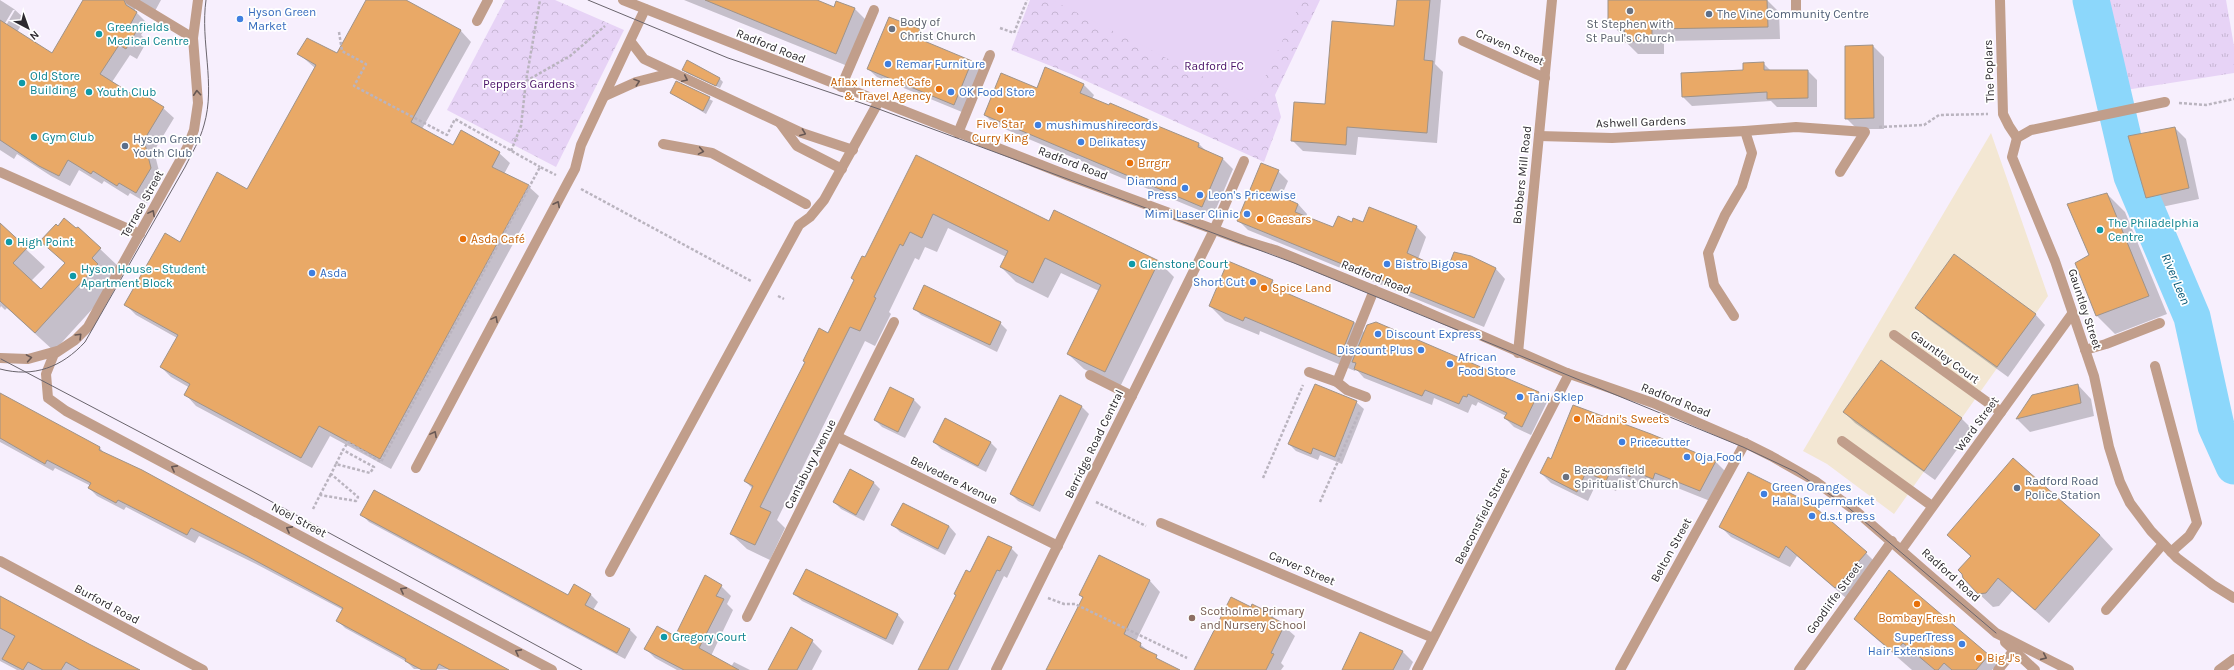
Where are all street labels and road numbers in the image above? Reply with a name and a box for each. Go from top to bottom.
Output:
street label: Radford Road [734,26,808,66]
street label: Craven Street [1474,26,1547,69]
street label: The Poplars [1981,39,1997,103]
street label: Ashwell Gardens [1596,113,1686,131]
street label: Bobbers Mill Road [1510,125,1534,225]
street label: Radford Road [1036,143,1110,183]
street label: Terrace Street [118,168,166,240]
street label: Radford Road [1339,257,1413,297]
street label: Gauntley Street [2065,267,2105,352]
street label: Gauntley Court [1908,327,1982,387]
street label: Radford Road [1639,380,1713,420]
street label: Berridge Road Central [1062,388,1126,500]
street label: Ward Street [1952,394,2002,454]
street label: Cantabury Avenue [781,417,839,511]
street label: Belvedere Avenue [908,453,1000,507]
street label: Beaconsfield Street [1452,465,1513,567]
street label: Noel Street [269,500,329,541]
street label: Belton Street [1648,515,1695,584]
street label: Radford Road [1919,545,1983,605]
street label: Carver Street [1267,548,1338,588]
street label: Goodliffe Street [1803,559,1865,637]
street label: Burford Road [72,581,142,627]

